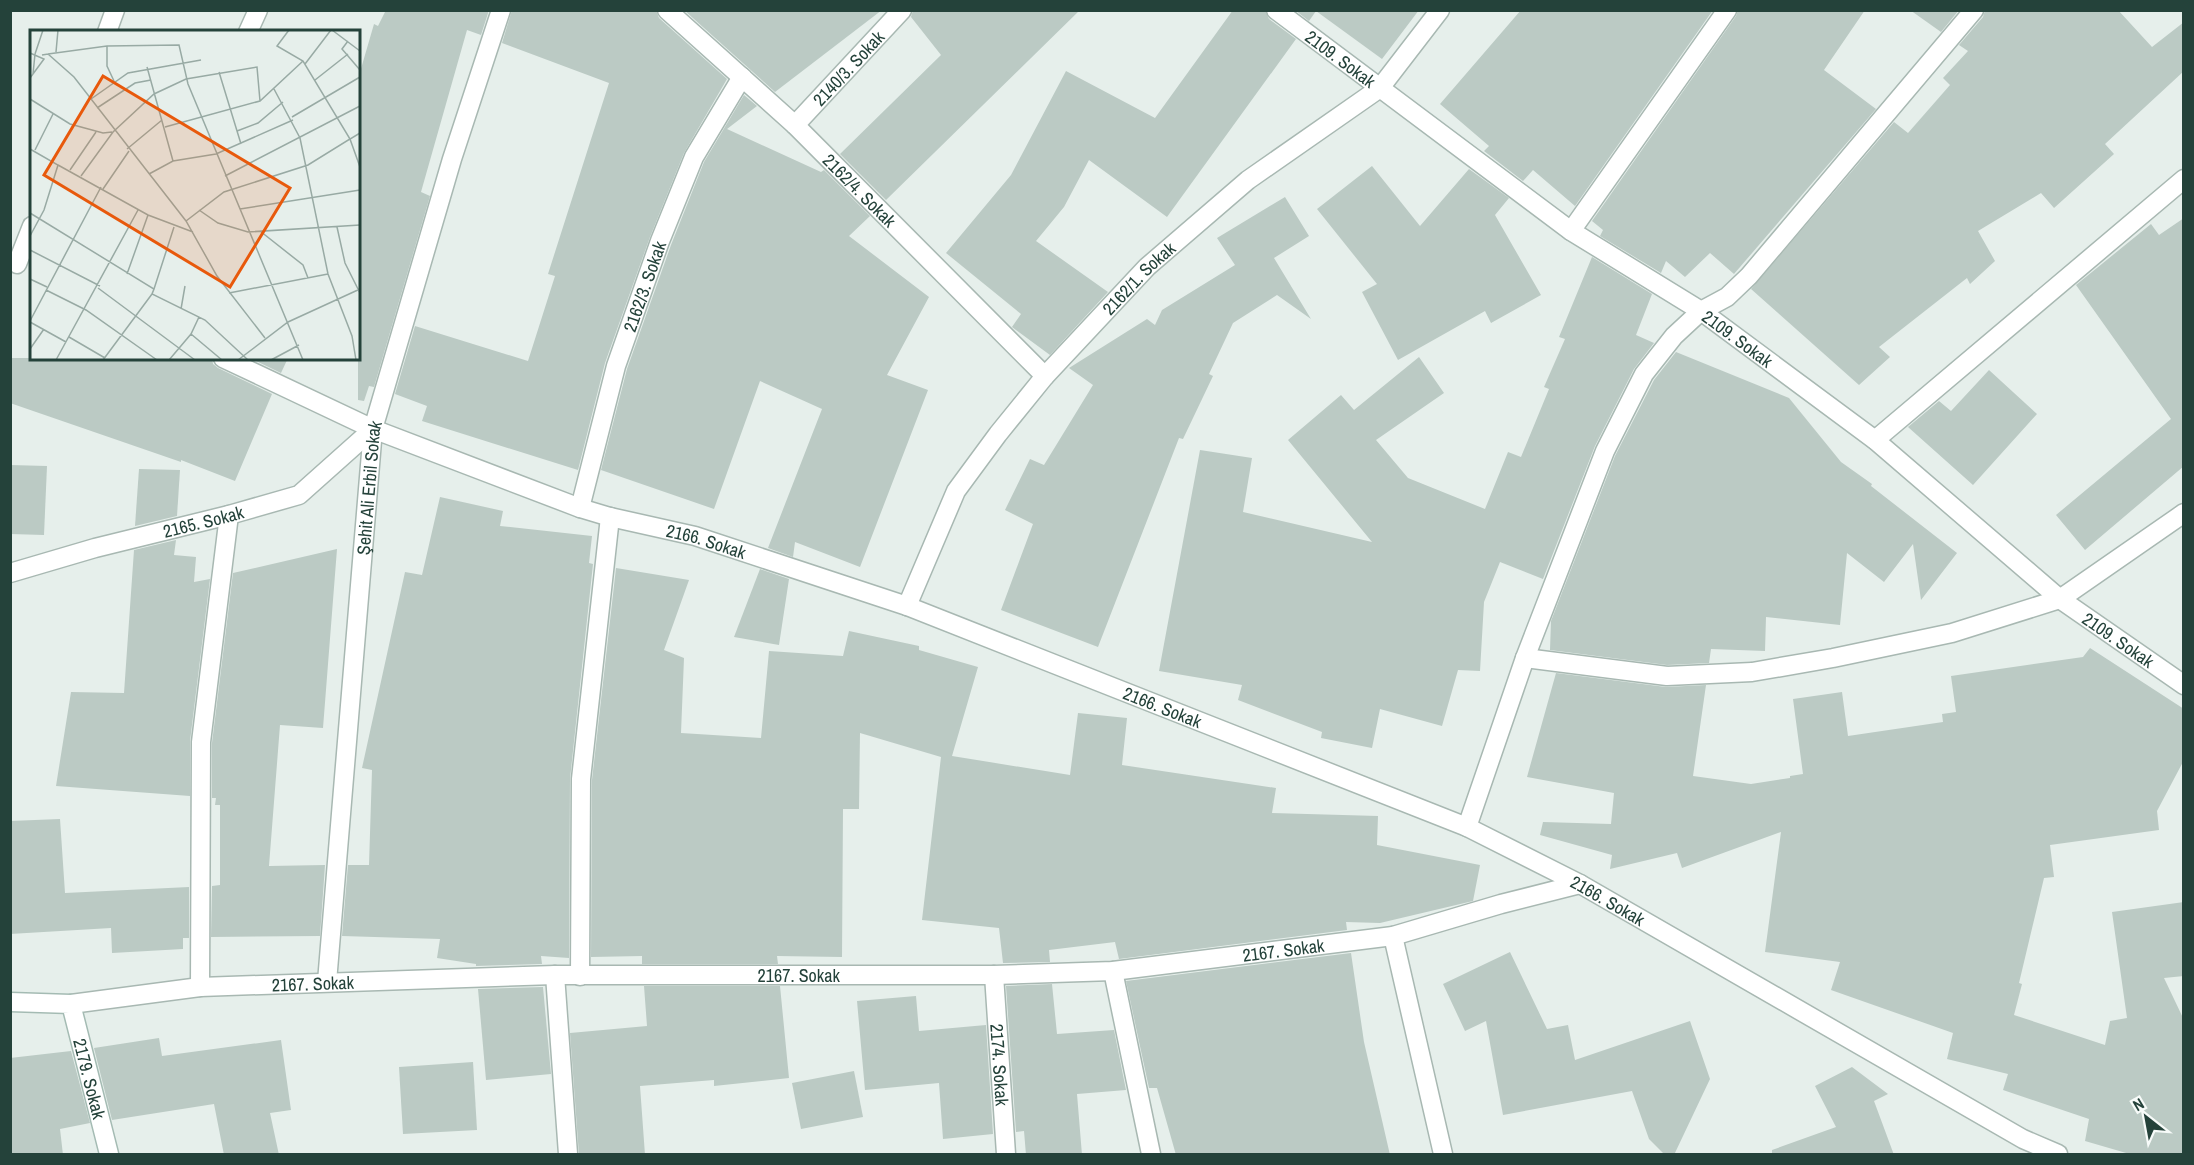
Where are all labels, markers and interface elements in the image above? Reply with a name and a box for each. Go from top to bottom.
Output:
street label: 2140/3. Sokak [807,24,890,111]
street label: 2109. Sokak [1300,24,1382,94]
inset map [30,30,360,360]
street label: 2162/4. Sokak [818,148,903,233]
street label: 2162/1. Sokak [1096,235,1181,320]
street label: 2162/3. Sokak [617,237,672,335]
street label: 2109. Sokak [1697,304,1779,373]
street label: Şehit Ali Erbil Sokak [350,417,388,556]
street label: 2165. Sokak [160,499,247,543]
street label: 2166. Sokak [664,517,750,565]
street label: 2109. Sokak [2078,606,2160,674]
street label: 2166. Sokak [1120,680,1206,734]
street label: 2166. Sokak [1566,869,1650,932]
street label: 2167. Sokak [1241,932,1326,967]
street label: 2167. Sokak [758,963,840,988]
street label: 2167. Sokak [271,969,355,997]
street label: 2174. Sokak [985,1023,1015,1107]
street label: 2179. Sokak [68,1036,112,1122]
north arrow [2116,1087,2176,1147]
text: N [2129,1092,2148,1116]

